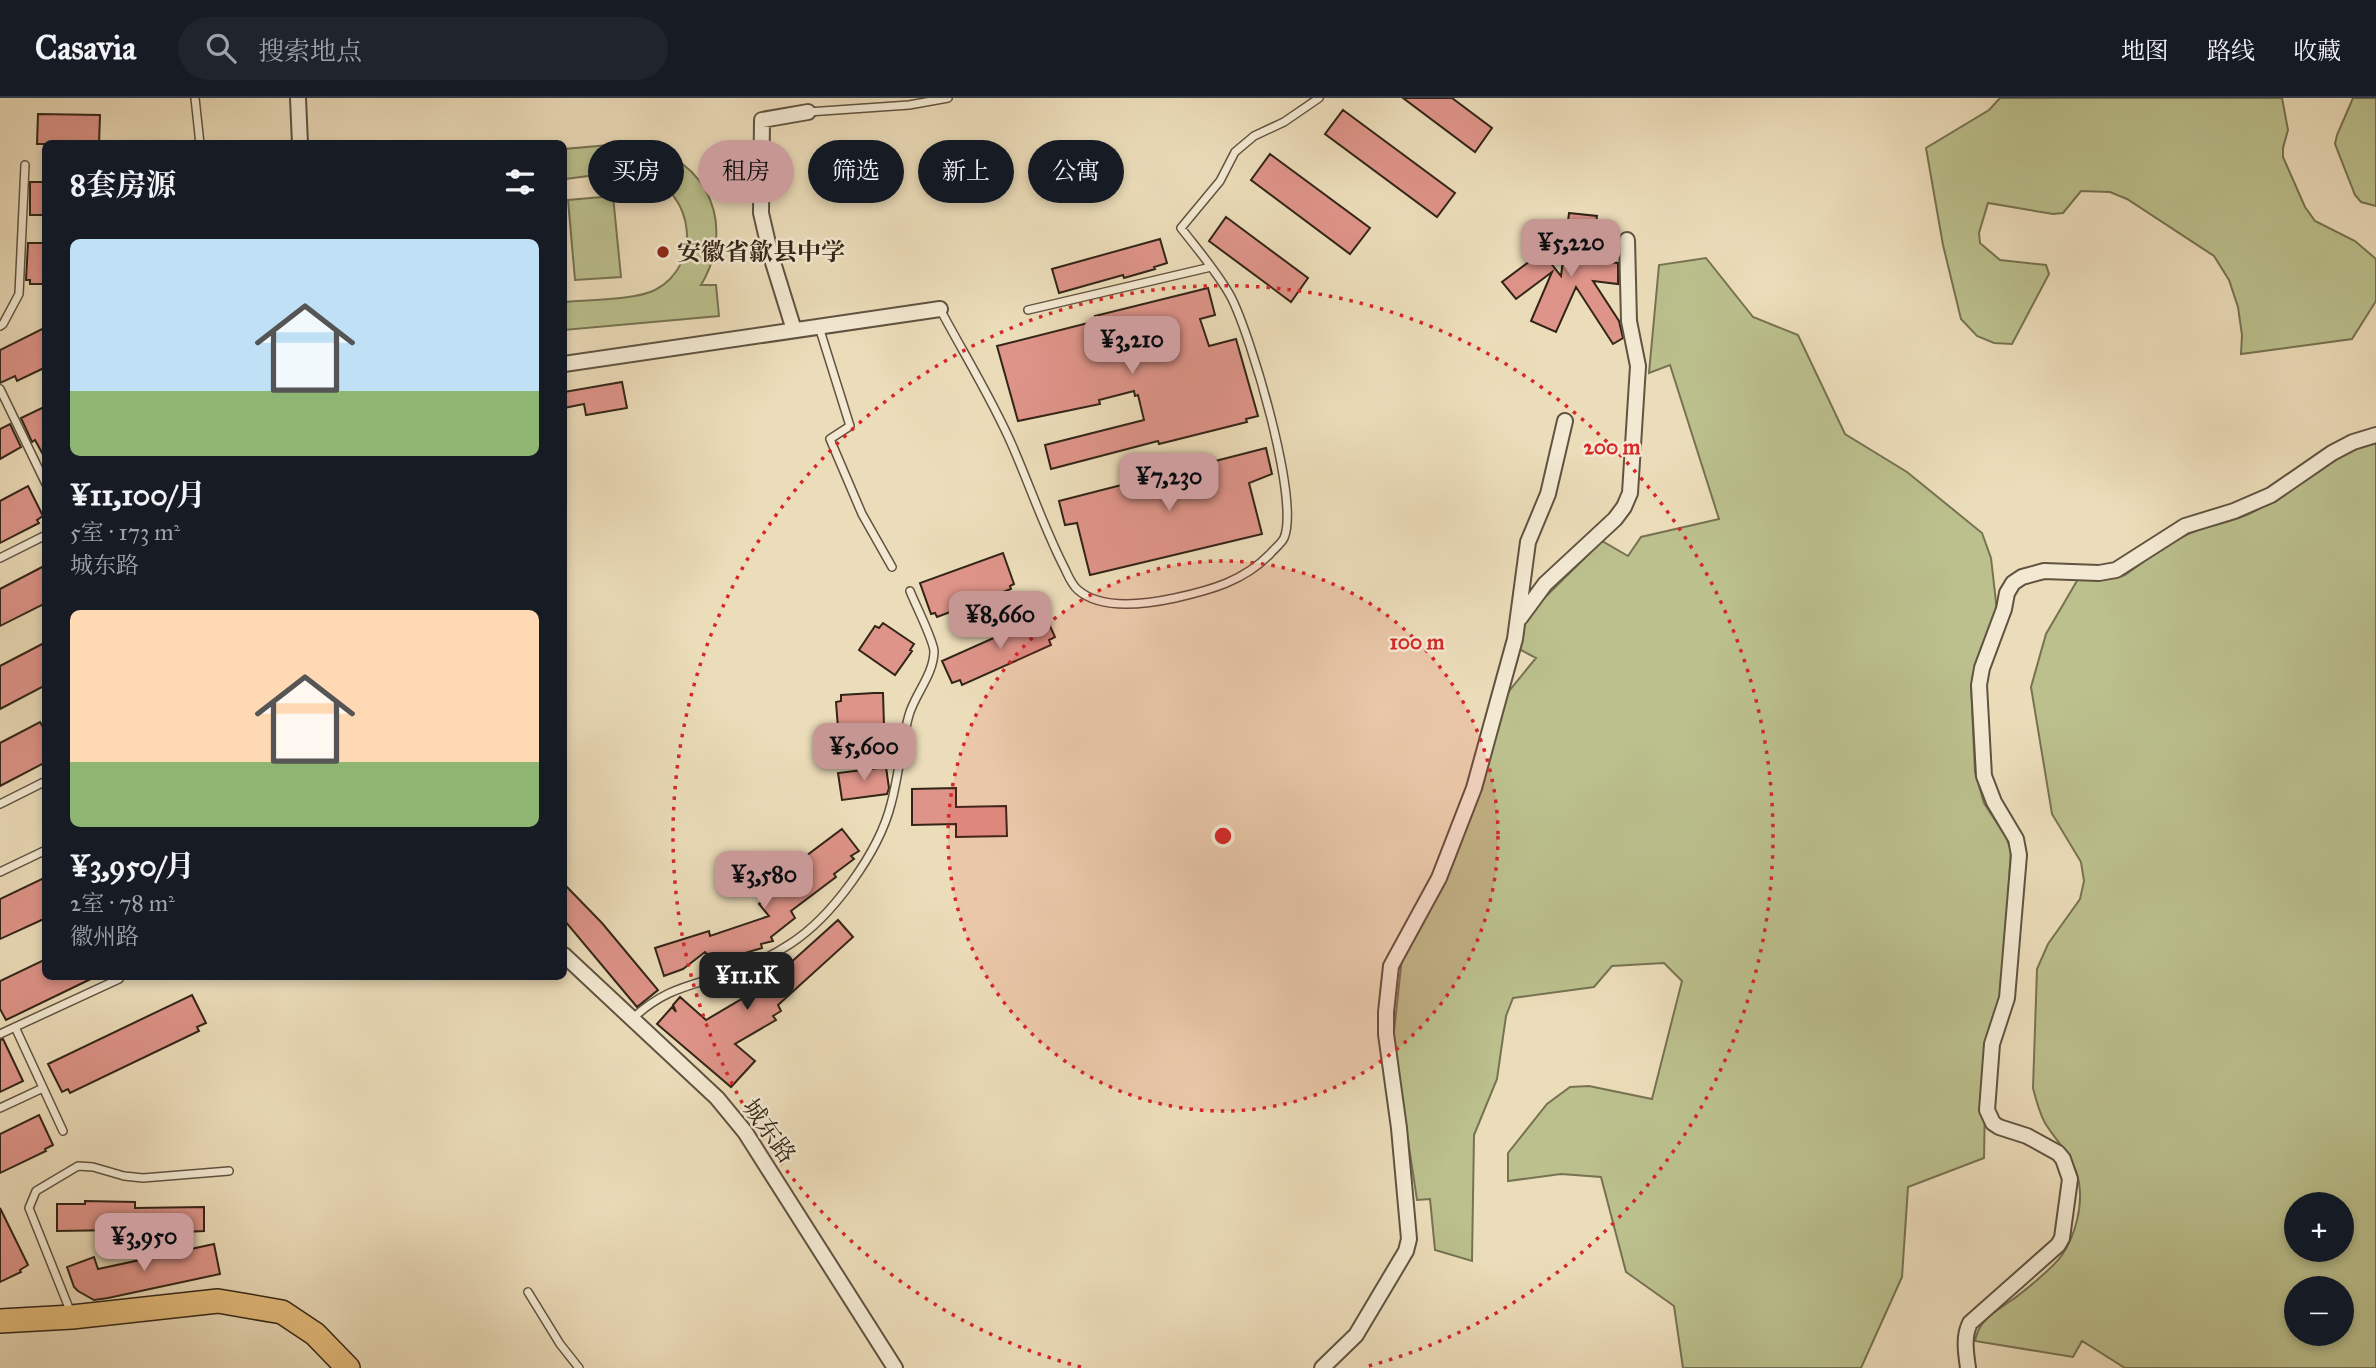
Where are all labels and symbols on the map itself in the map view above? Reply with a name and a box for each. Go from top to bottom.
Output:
pin: ¥5,220 [1514,220,1628,279]
place label: 安徽省歙县中学 [677,237,845,267]
marker: 安徽省歙县中学 [655,244,671,260]
pin: ¥3,210 [1075,316,1189,376]
text: 200 m [1584,434,1641,460]
pin: ¥7,230 [1112,454,1226,513]
pin: ¥8,660 [943,592,1057,651]
text: 100 m [1390,629,1445,655]
pin: ¥5,600 [807,724,921,783]
centre of rings [1211,824,1235,848]
pin: ¥3,580 [707,852,821,911]
pin: ¥11.1K [690,953,804,1012]
street label: 城东路 [736,1093,802,1169]
pin: ¥3,950 [87,1214,201,1273]

